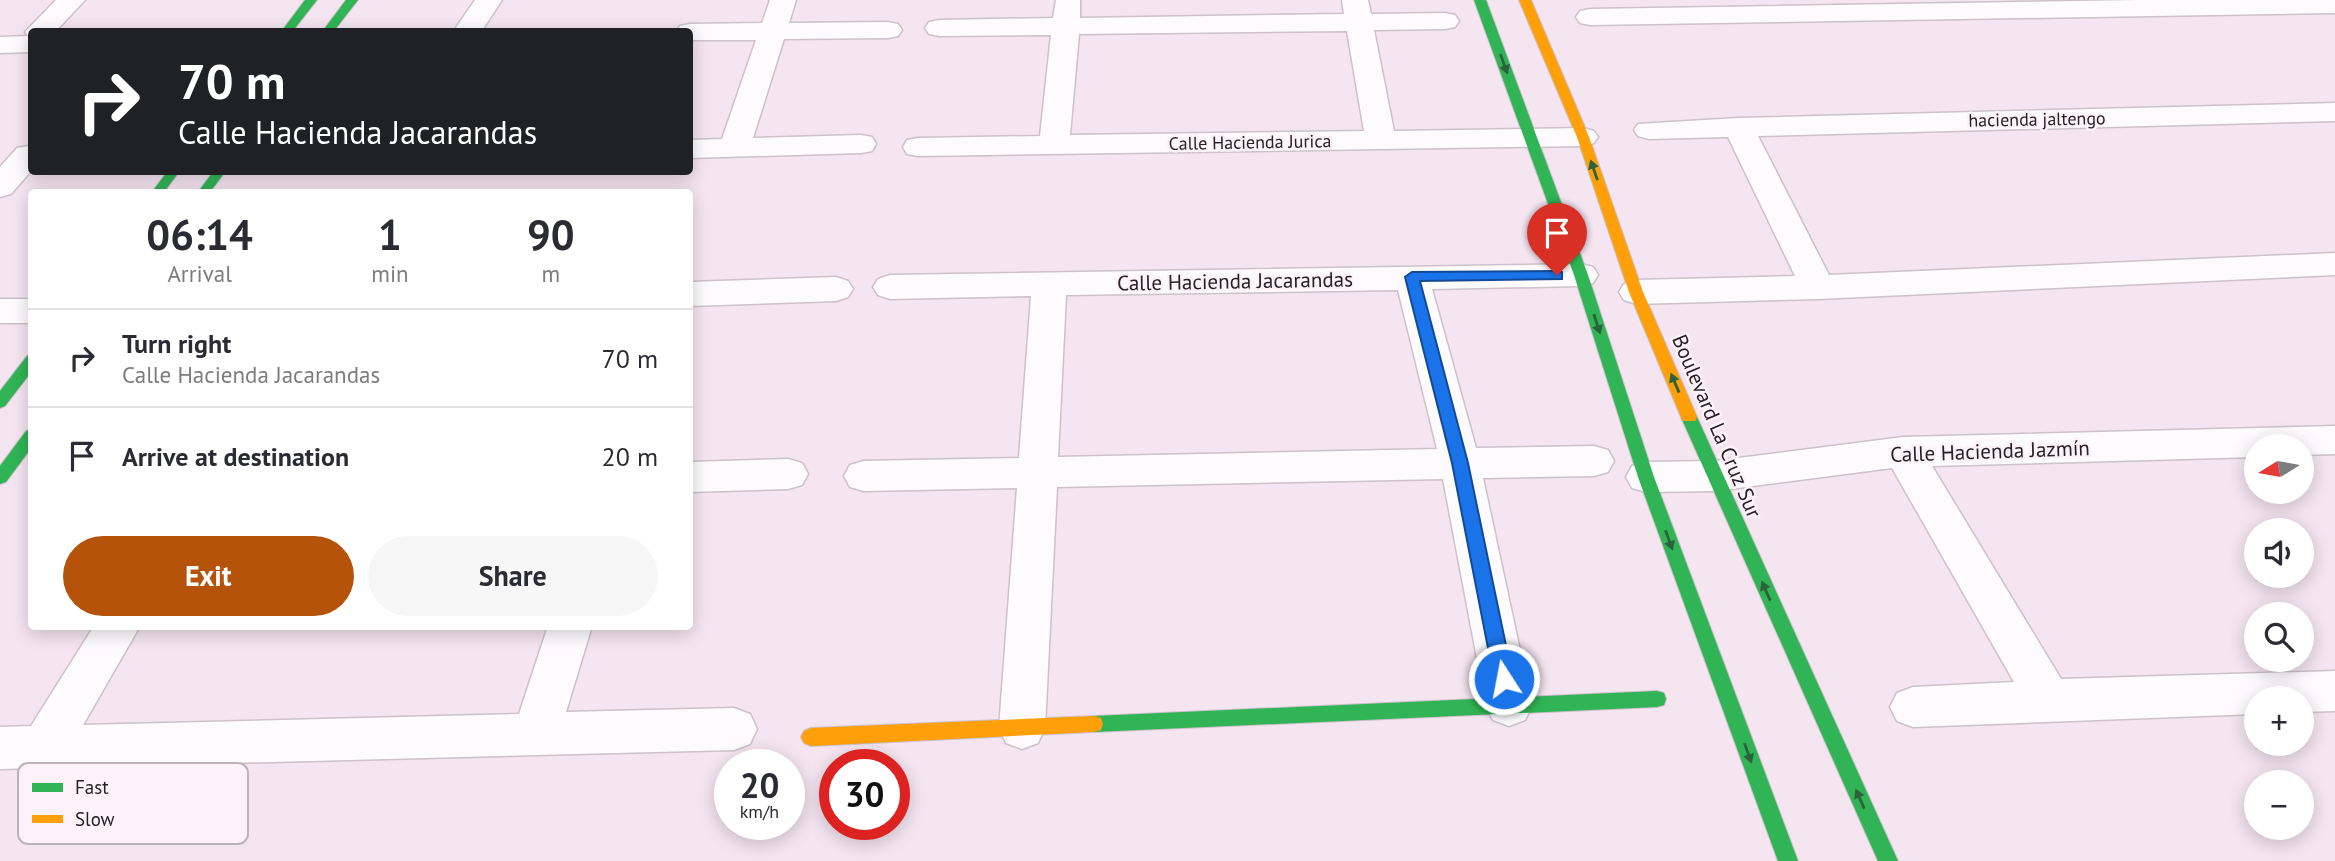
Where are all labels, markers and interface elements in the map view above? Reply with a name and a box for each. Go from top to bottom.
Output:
text: 70 m [178,49,285,113]
one-way arrow [1498,54,1509,75]
icon: right [63,56,154,147]
street label: hacienda jaltengo [1968,106,2106,132]
text: Calle Hacienda Jacarandas [178,111,537,153]
street label: Calle Hacienda Jurica [1168,129,1332,155]
one-way arrow [1588,160,1599,181]
pin [1527,203,1587,275]
text: 06:14 [146,207,253,262]
text: 1 [378,207,402,262]
text: 90 [527,207,575,262]
icon: arrive [1538,214,1576,252]
text: Arrival [167,259,232,288]
text: min [371,259,409,288]
text: m [541,259,560,288]
street label: Calle Hacienda Jacarandas [1117,265,1353,297]
one-way arrow [1592,314,1602,335]
text: Turn right [122,327,231,360]
street label: Boulevard La Cruz Sur [1666,330,1768,522]
icon: right [63,339,101,377]
text: 70 m [602,342,658,375]
text: Calle Hacienda Jacarandas [122,360,380,389]
one-way arrow [1669,373,1681,393]
street label: Calle Hacienda Jazmín [1890,434,2090,468]
north arrow [2244,434,2314,504]
map controls [2244,434,2314,840]
icon: arrive [63,437,101,475]
text: Arrive at destination [122,440,349,473]
text: 20 m [602,440,658,473]
button: sound [2244,518,2314,588]
one-way arrow [1664,530,1675,551]
button: Exit [63,536,354,616]
button: Share [368,536,658,616]
one-way arrow [1760,581,1772,601]
button: search [2244,602,2314,672]
position arrow [1467,642,1541,716]
button: + [2244,686,2314,756]
one-way arrow [1743,743,1754,764]
speed limit sign: 30 [819,749,910,840]
text: 20 [740,762,779,808]
legend [18,763,248,844]
button: − [2244,770,2314,840]
text: Fast [75,775,109,799]
one-way arrow [1854,789,1866,809]
text: km/h [740,800,779,823]
text: Slow [75,807,115,831]

